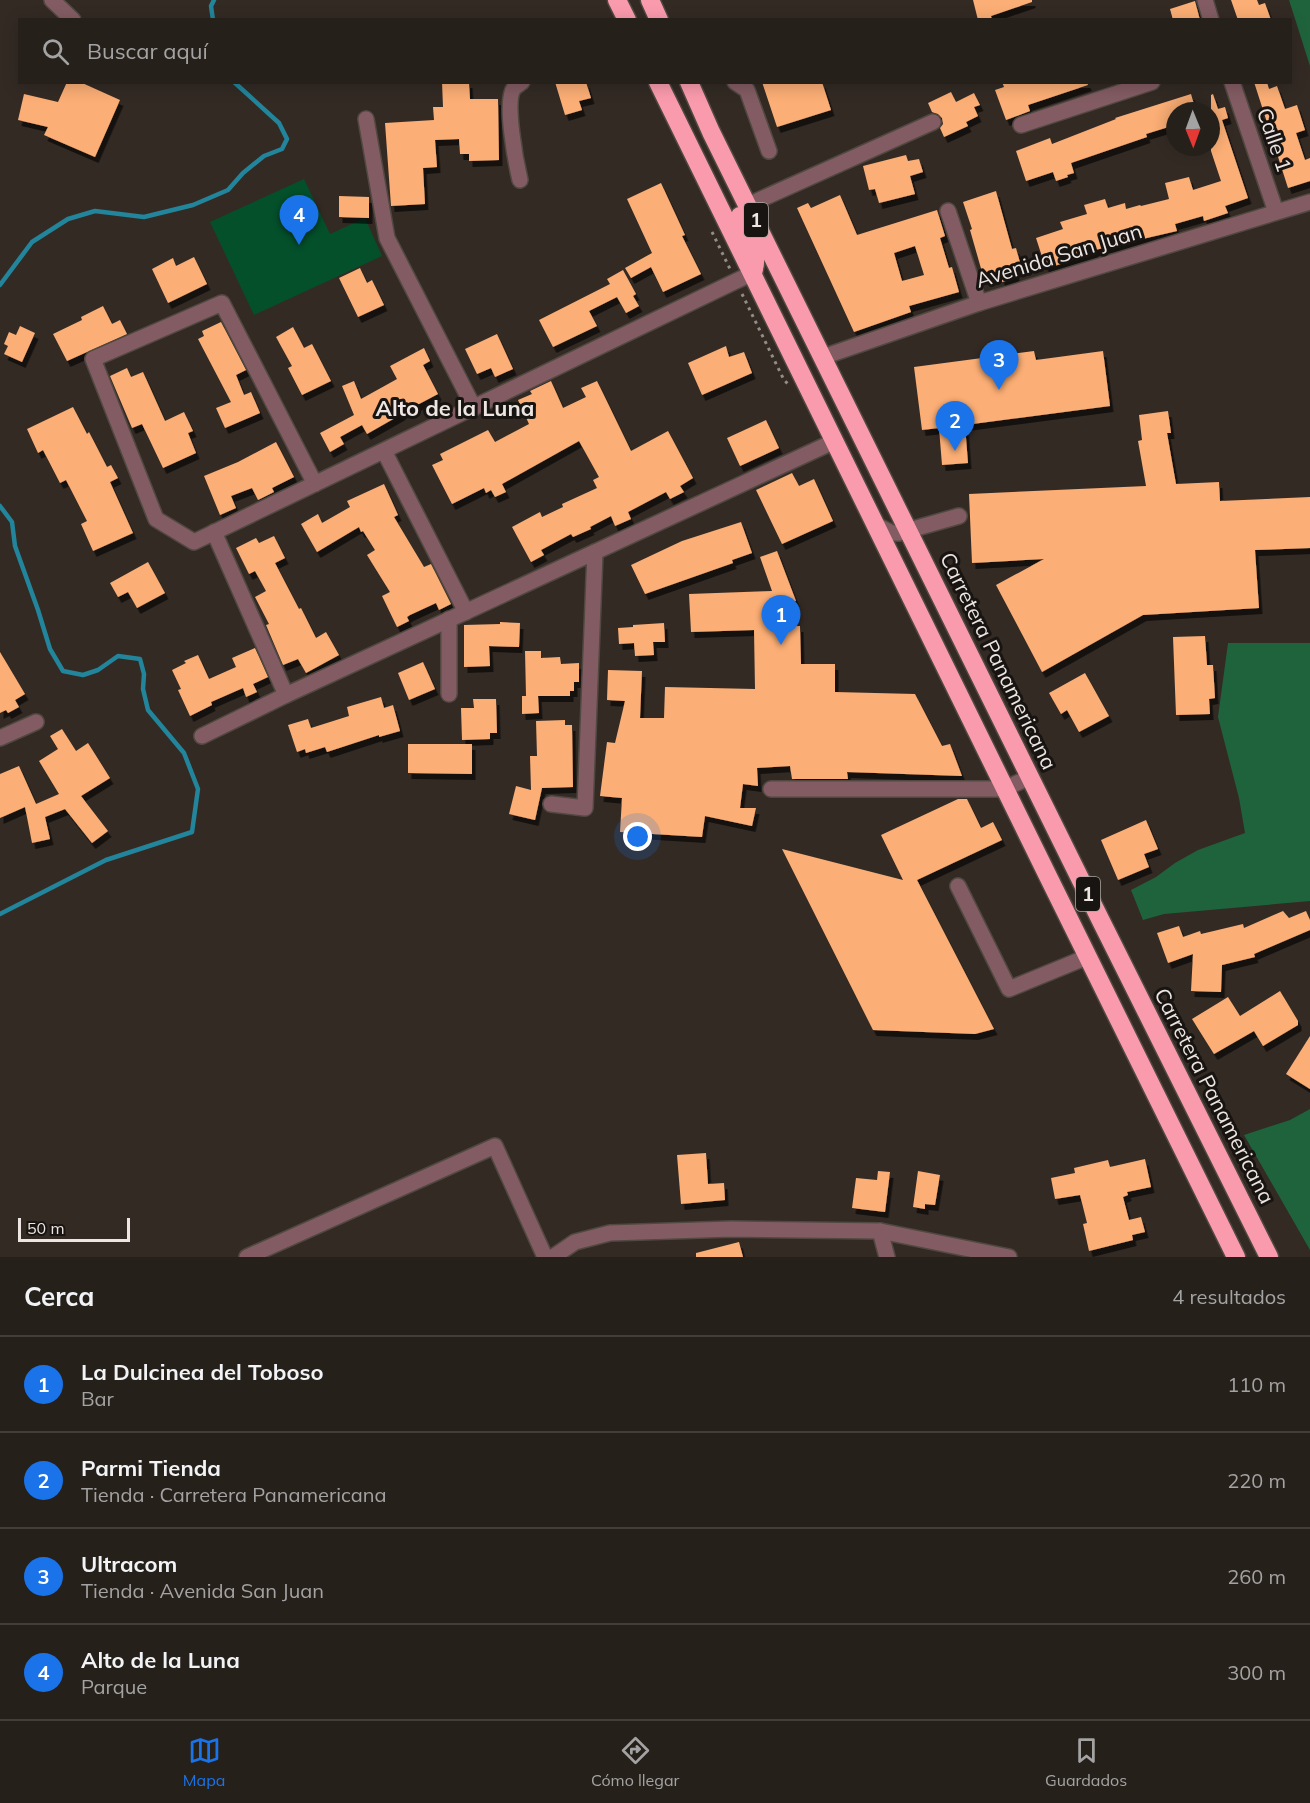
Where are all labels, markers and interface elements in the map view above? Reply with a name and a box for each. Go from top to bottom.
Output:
search box [18,18,1292,84]
icon: search [39,35,72,68]
text: Buscar aquí [87,37,208,65]
north arrow [1166,102,1220,156]
street label: Calle 1 [1252,104,1298,175]
pin: 4 [280,196,318,245]
road number: 1 [744,203,768,237]
street label: Avenida San Juan [972,217,1145,293]
pin: 3 [980,340,1018,390]
district label: Alto de la Luna [376,394,534,422]
pin: 2 [936,402,974,451]
street label: Carretera Panamericana [935,548,1063,773]
pin: 1 [762,596,800,645]
your location [623,822,652,851]
road number: 1 [1076,877,1100,911]
street label: Carretera Panamericana [1149,983,1281,1208]
scale bar [18,1215,130,1242]
text: 50 m [27,1218,64,1238]
text: Cerca [24,1280,94,1313]
text: 4 resultados [1172,1284,1286,1309]
text: La Dulcinea del Toboso [81,1358,324,1386]
text: 1 [38,1372,50,1397]
text: 110 m [1227,1372,1286,1397]
text: Bar [81,1386,114,1411]
text: Parmi Tienda [81,1454,221,1482]
text: 2 [38,1468,50,1493]
text: 220 m [1227,1468,1286,1493]
text: Tienda · Carretera Panamericana [81,1482,387,1507]
text: Ultracom [81,1550,177,1578]
text: 3 [38,1564,50,1589]
text: 260 m [1227,1564,1286,1589]
text: Tienda · Avenida San Juan [81,1578,324,1603]
text: Alto de la Luna [81,1646,240,1674]
text: 4 [38,1660,50,1685]
text: 300 m [1227,1660,1286,1685]
text: Parque [81,1674,147,1699]
tab: Mapa [183,1734,225,1790]
tab: Cómo llegar [591,1734,679,1790]
tab: Guardados [1045,1734,1127,1790]

